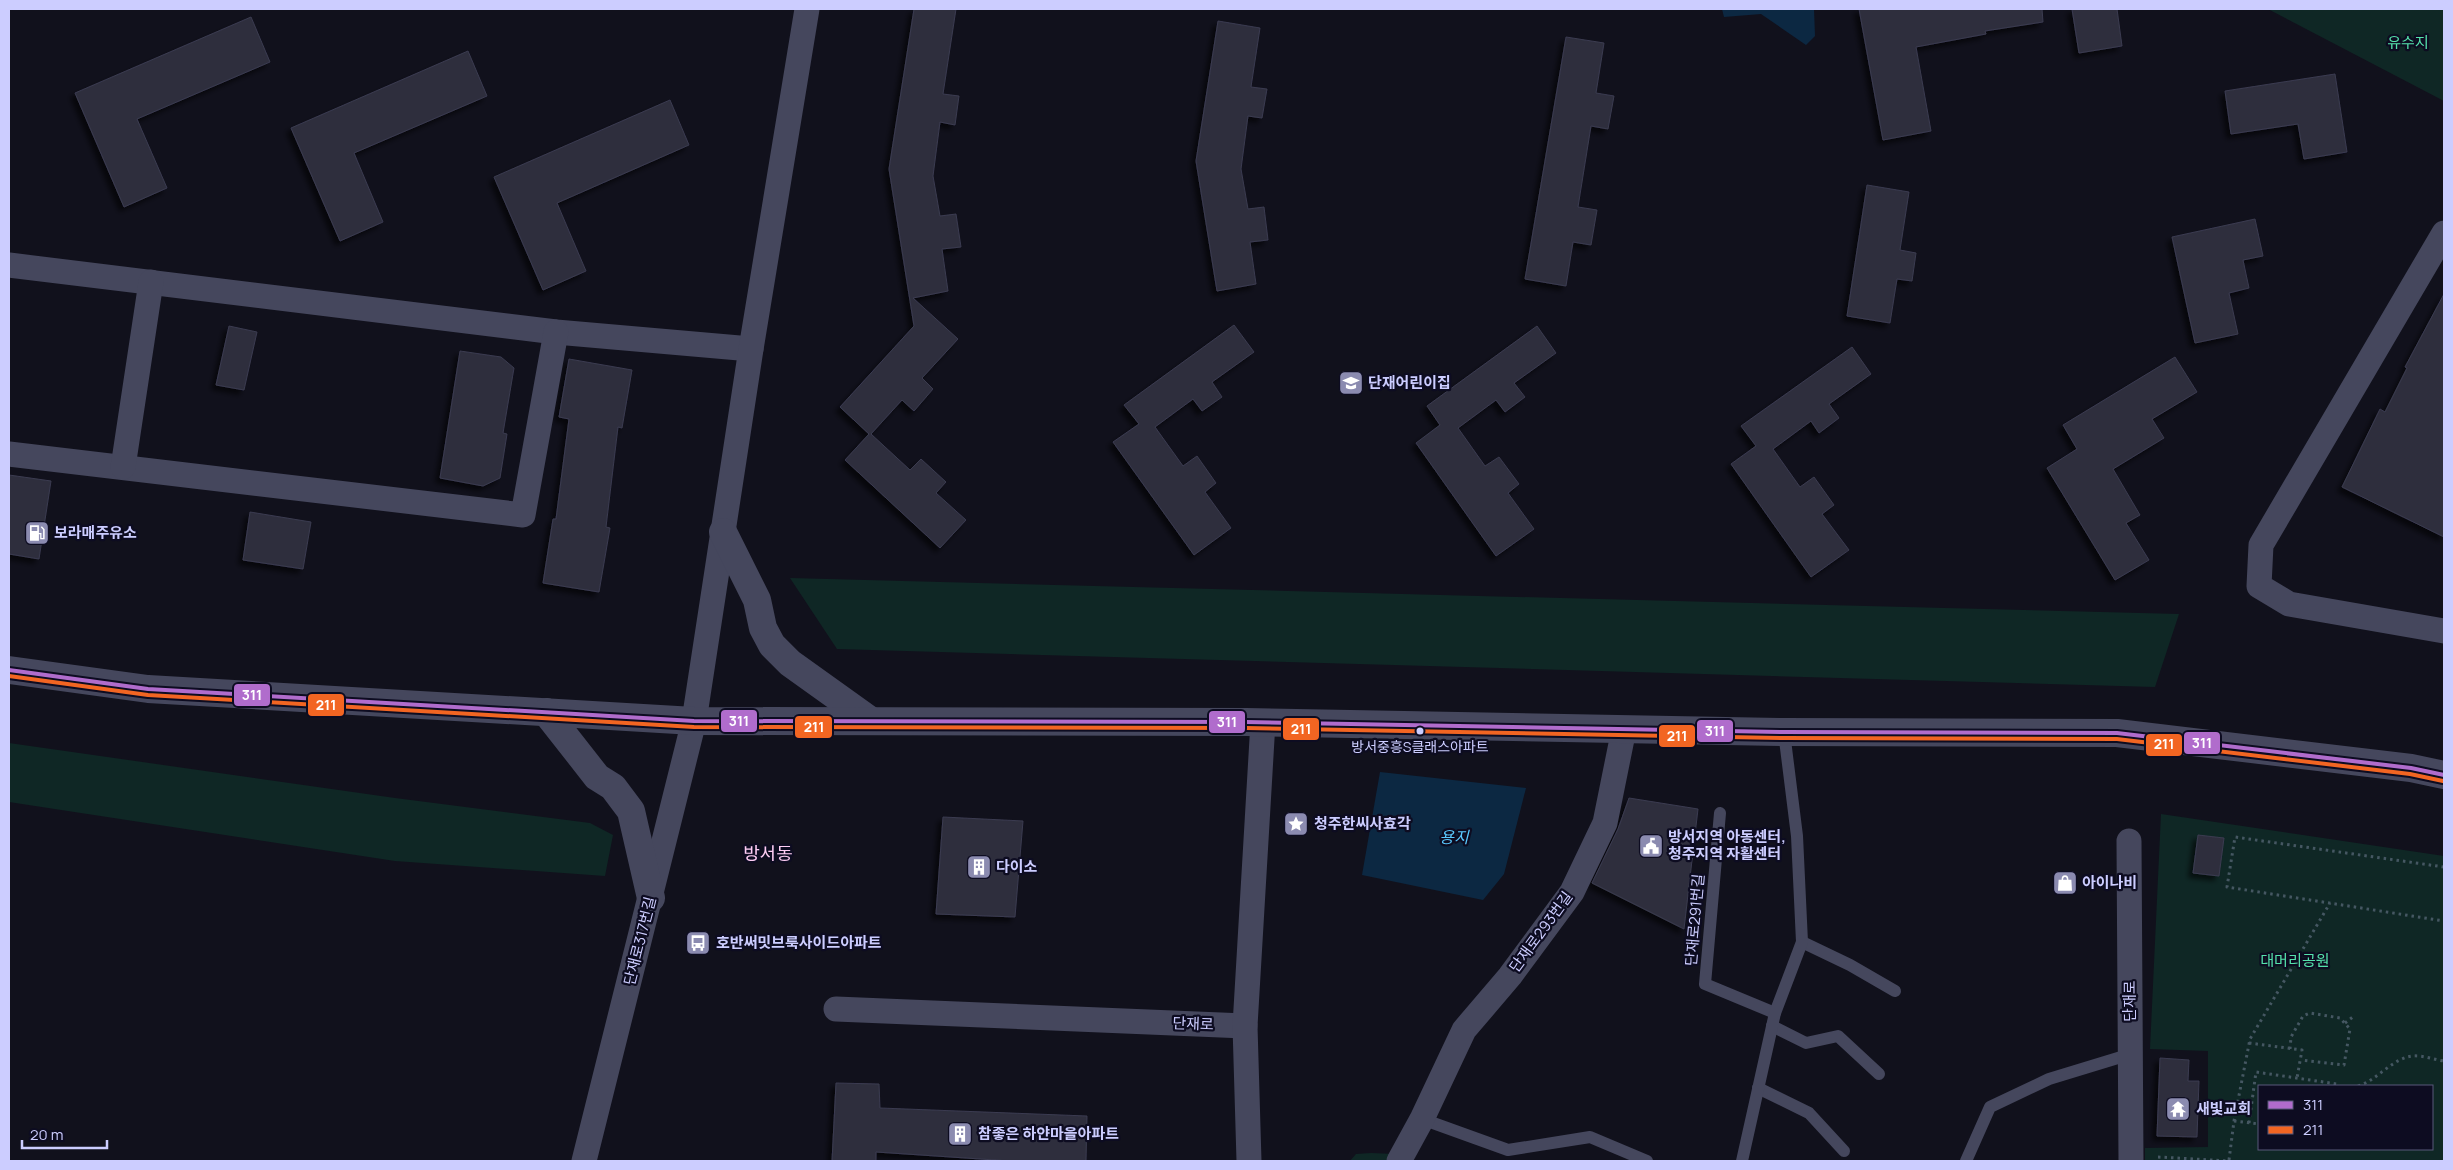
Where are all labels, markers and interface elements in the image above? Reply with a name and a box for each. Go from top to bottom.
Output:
park label: 유수지 [2387,32,2429,53]
school or university icon: 단재어린이집 [1338,370,1364,396]
place label: 단재어린이집 [1368,372,1451,393]
fuel station icon: 보라매주유소 [24,520,50,546]
place label: 보라매주유소 [54,522,137,543]
line badge: 311 [233,683,271,707]
text: 311 [242,685,262,704]
line badge: 211 [307,693,345,717]
text: 211 [316,695,336,714]
line badge: 311 [720,709,758,733]
line badge: 311 [1208,710,1246,734]
text: 311 [729,711,749,730]
text: 311 [1217,712,1237,731]
line badge: 211 [794,715,833,739]
text: 211 [804,717,824,736]
line badge: 211 [1282,717,1320,741]
text: 211 [1291,719,1311,738]
line badge: 311 [1696,719,1734,743]
text: 311 [1705,721,1725,740]
line badge: 211 [1658,724,1696,748]
marker: 방서중흥S클래스아파트 [1415,726,1425,736]
text: 211 [1667,726,1687,745]
line badge: 311 [2183,731,2221,755]
line badge: 211 [2145,733,2183,757]
text: 311 [2192,733,2212,752]
text: 211 [2154,734,2174,753]
place label: 방서중흥S클래스아파트 [1351,737,1489,756]
place icon: 청주한씨사효각 [1283,811,1309,837]
place label: 청주한씨사효각 [1314,813,1411,834]
water label: 용지 [1439,826,1470,848]
place label: 방서지역 아동센터, 청주지역 자활센터 [1668,826,1786,864]
public building icon: 방서지역 아동센터, 청주지역 자활센터 [1638,833,1664,859]
district label: 방서동 [743,841,793,865]
building icon: 다이소 [966,854,992,880]
place label: 다이소 [996,856,1038,877]
shop icon: 아이나비 [2052,870,2078,896]
place label: 아이나비 [2082,872,2137,893]
street label: 단재로291번길 [1680,873,1709,967]
street label: 단재로293번길 [1504,887,1577,976]
street label: 단재로317번길 [618,894,661,987]
bus stop icon: 호반써밋브룩사이드아파트 [685,930,711,956]
place label: 호반써밋브룩사이드아파트 [716,932,882,953]
park label: 대머리공원 [2260,950,2330,971]
street label: 단재로 [2119,980,2140,1022]
street label: 단재로 [1172,1012,1214,1035]
legend [2258,1085,2433,1150]
text: 311 [2303,1094,2323,1115]
temple icon: 새빛교회 [2165,1096,2191,1122]
place label: 새빛교회 [2196,1098,2251,1119]
scale bar [22,1118,108,1150]
text: 211 [2303,1119,2323,1140]
building icon: 참좋은 하얀마을아파트 [947,1121,973,1147]
place label: 참좋은 하얀마을아파트 [978,1123,1119,1144]
text: 20 m [30,1124,63,1145]

